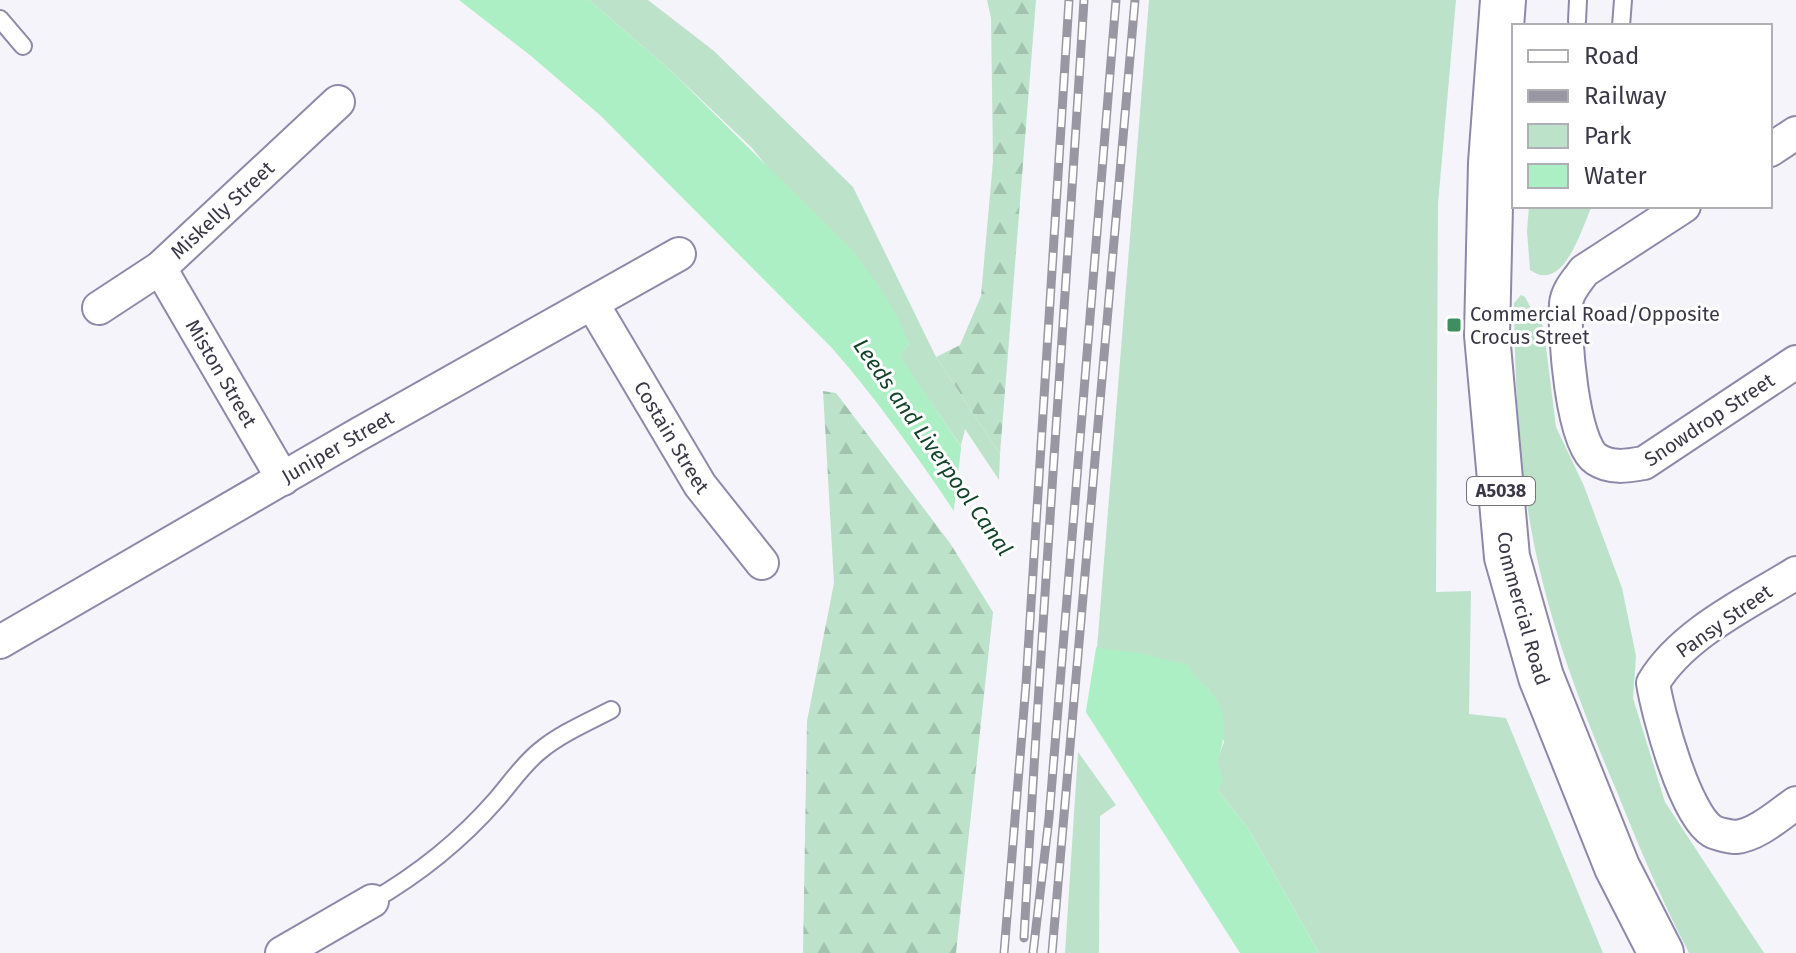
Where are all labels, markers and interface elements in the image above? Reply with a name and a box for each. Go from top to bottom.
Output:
legend [1512,24,1772,208]
text: Road [1584,42,1639,70]
text: Railway [1584,82,1667,110]
text: Park [1584,122,1632,150]
street label: Miskelly Street [166,155,279,264]
text: Water [1584,162,1648,190]
place label: Commercial Road/Opposite Crocus Street [1470,302,1720,349]
street label: Miston Street [181,315,263,432]
marker: Commercial Road/Opposite Crocus Street [1445,316,1463,334]
water label: Leeds and Liverpool Canal [848,333,1018,561]
street label: Snowdrop Street [1640,367,1779,471]
street label: Costain Street [629,376,715,499]
street label: Juniper Street [277,405,398,488]
road number: A5038 [1467,477,1535,505]
street label: Commercial Road [1493,531,1555,689]
street label: Pansy Street [1671,579,1777,663]

